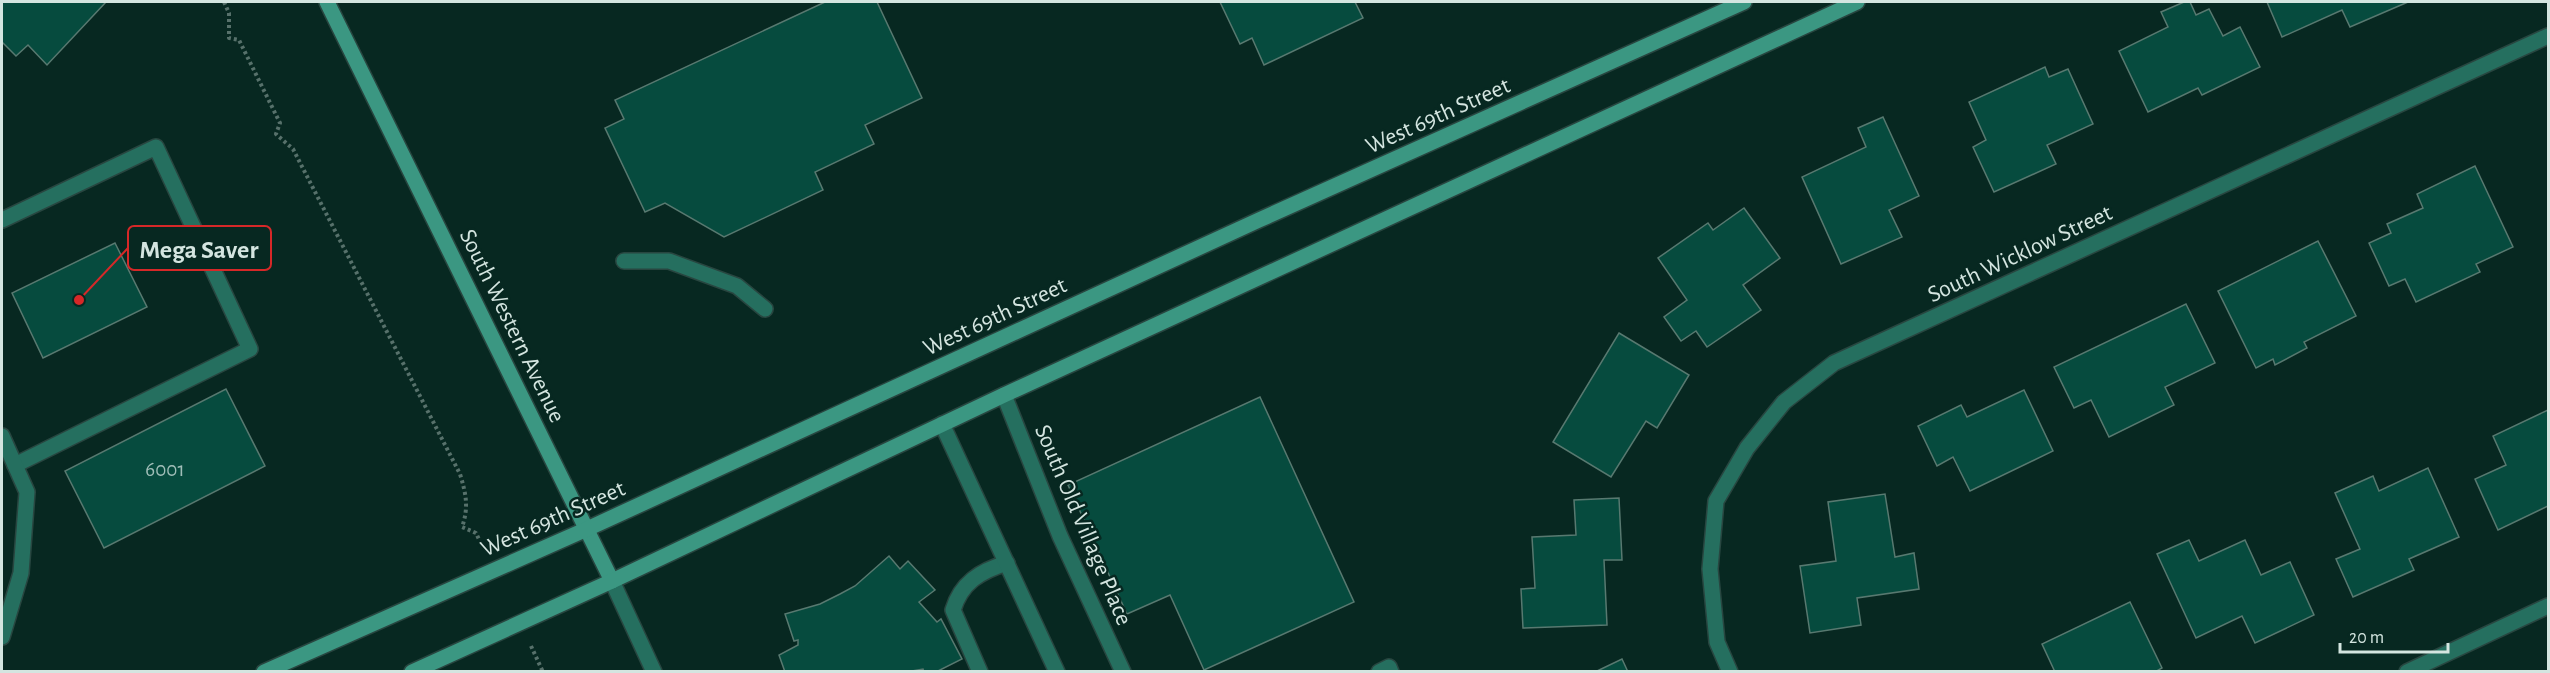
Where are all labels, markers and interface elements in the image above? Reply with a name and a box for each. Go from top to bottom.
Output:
street label: West 69th Street [1362,73,1514,159]
street label: South Wicklow Street [1924,201,2116,307]
callout: Mega Saver [128,226,271,270]
street label: South Western Avenue [455,226,569,426]
text: Mega Saver [140,237,258,263]
street label: West 69th Street [920,273,1071,361]
street label: South Old Village Place [1030,421,1136,629]
house number: 6001 [145,459,185,480]
street label: West 69th Street [477,476,629,562]
scale bar [2340,616,2448,654]
text: 20 m [2349,629,2384,647]

